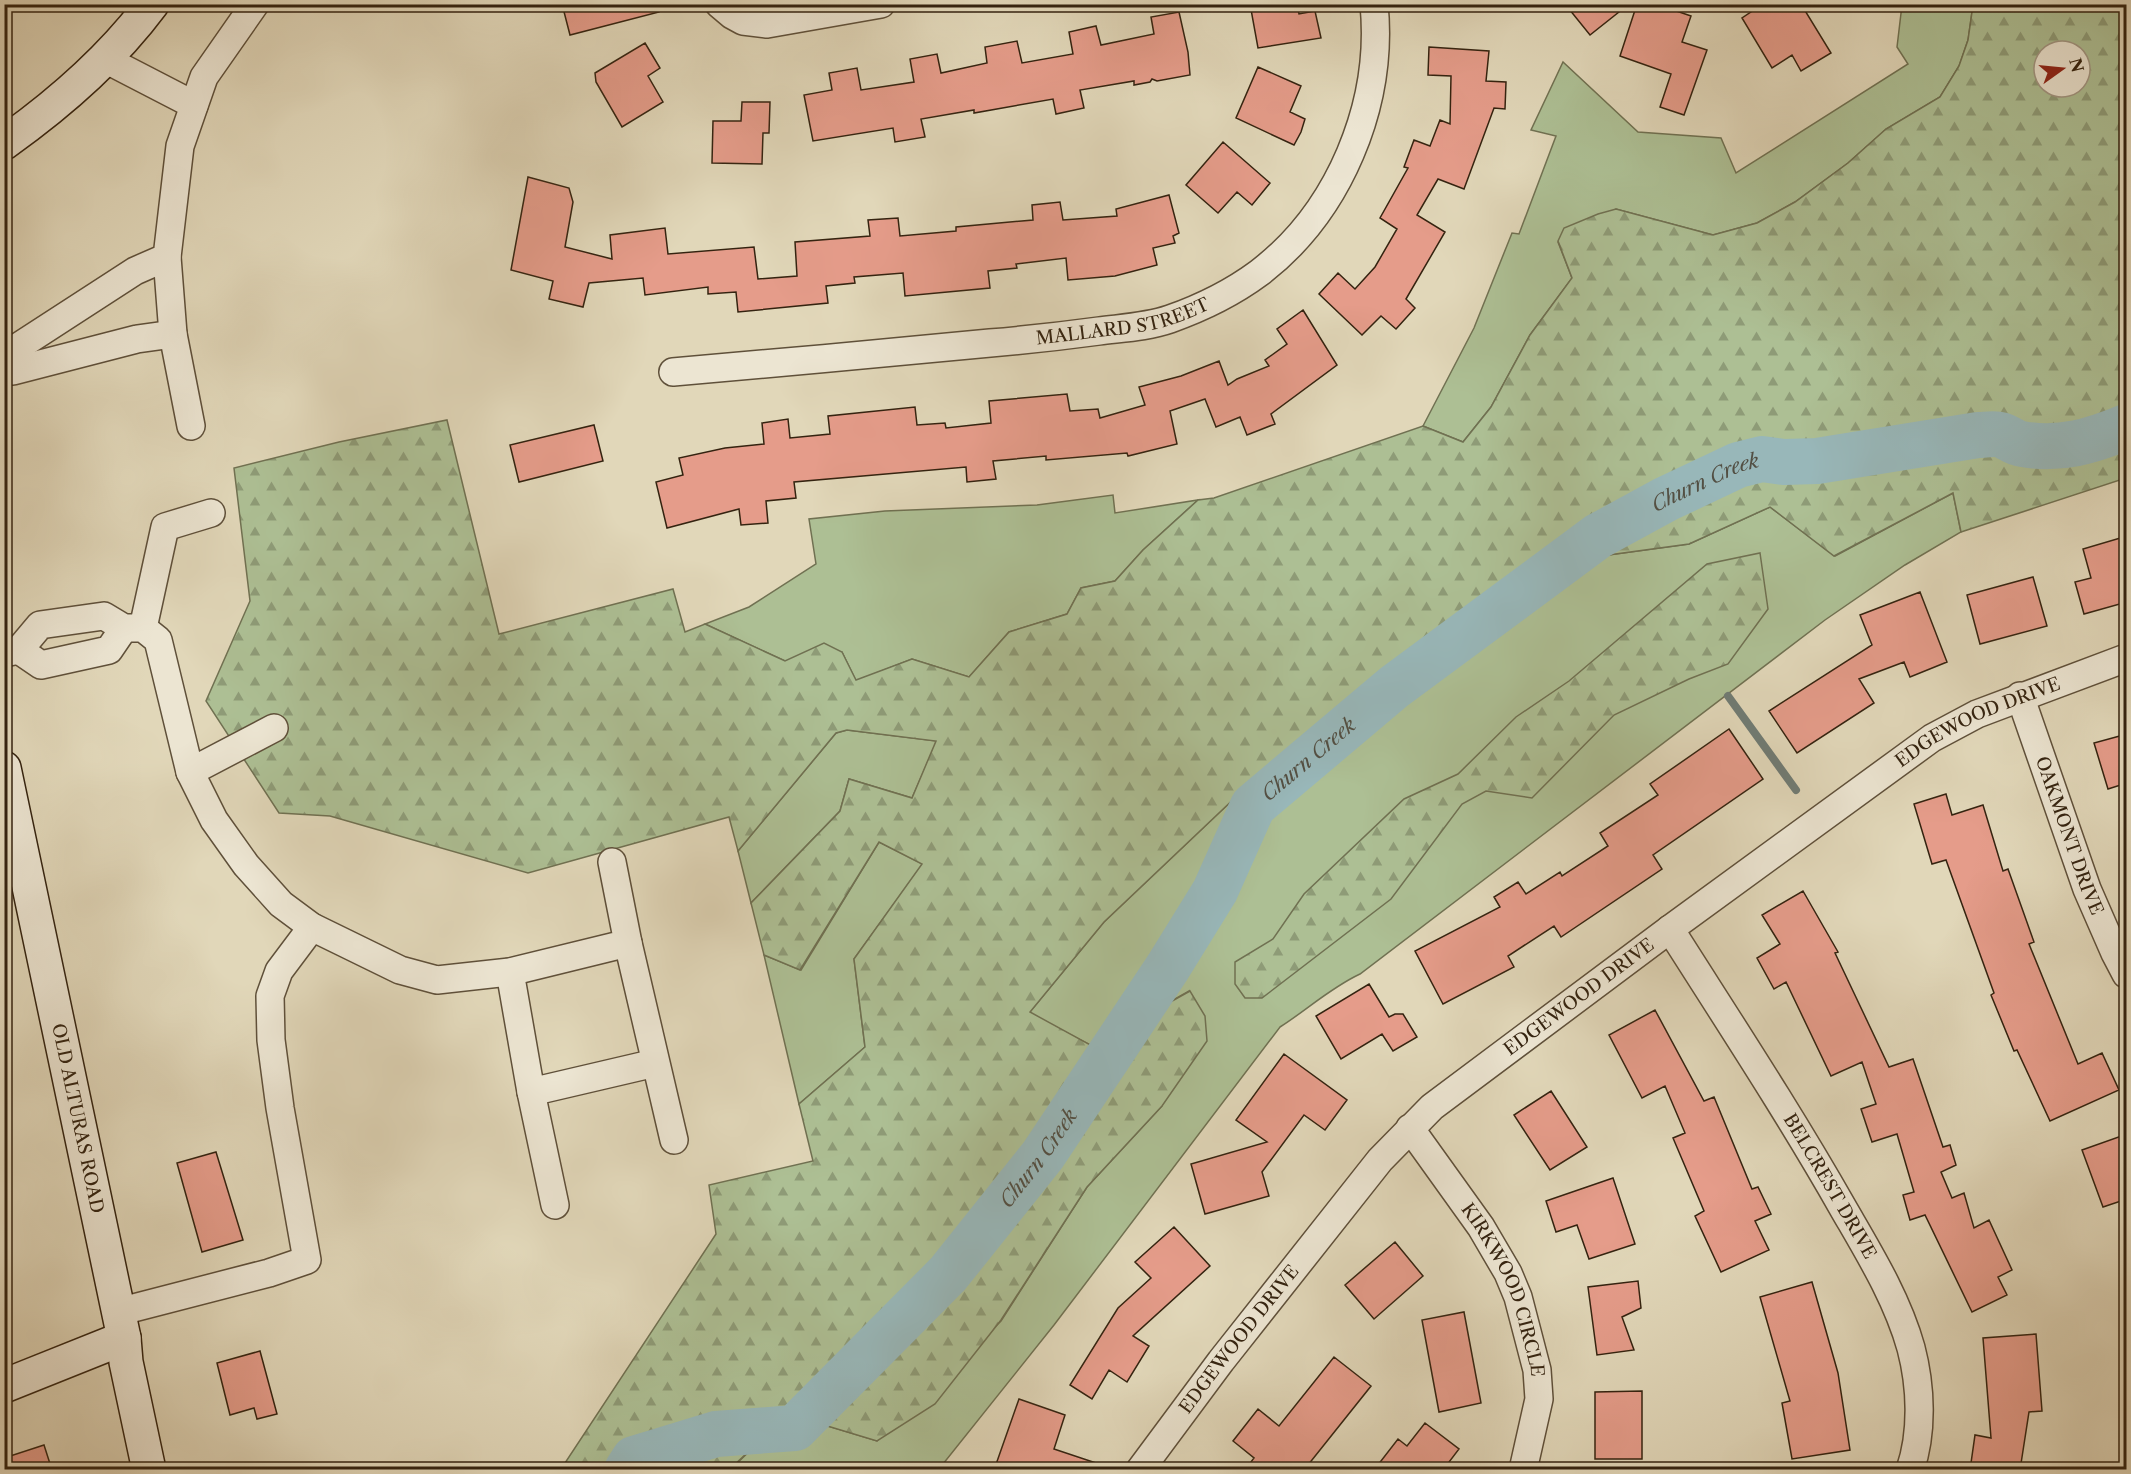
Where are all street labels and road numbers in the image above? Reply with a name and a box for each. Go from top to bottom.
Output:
street label: MALLARD STREET [1035,293,1213,350]
street label: EDGEWOOD DRIVE [1891,673,2063,772]
street label: OAKMONT DRIVE [2031,753,2108,918]
street label: EDGEWOOD DRIVE [1500,934,1659,1060]
street label: OLD ALTURAS ROAD [47,1021,108,1215]
street label: BELCREST DRIVE [1779,1110,1881,1263]
street label: KIRKWOOD CIRCLE [1456,1199,1548,1377]
street label: EDGEWOOD DRIVE [1175,1261,1304,1418]

